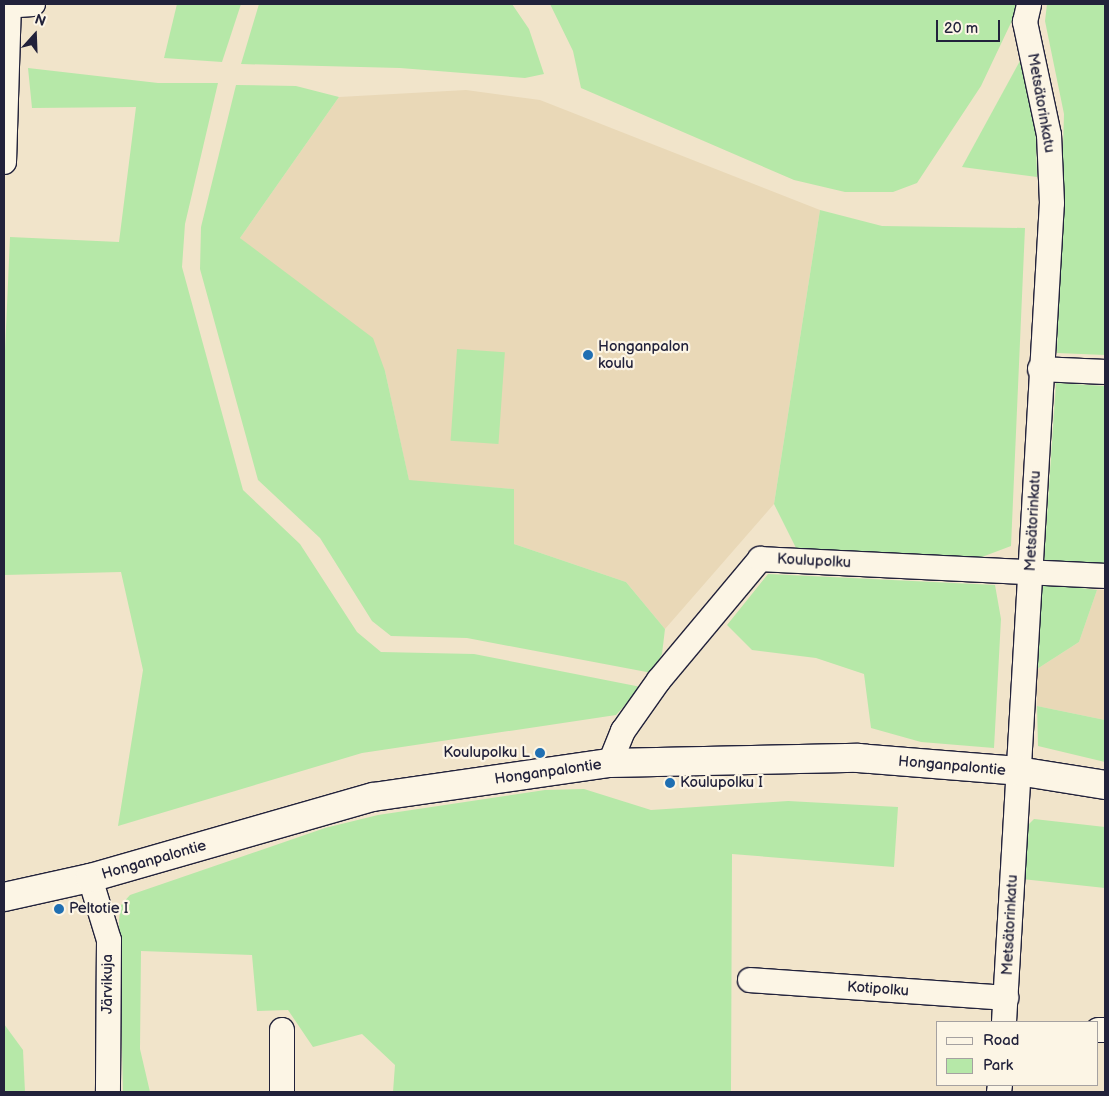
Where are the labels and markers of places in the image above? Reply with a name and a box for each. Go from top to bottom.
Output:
place label: Honganpalon koulu [598,337,689,372]
marker: Honganpalon koulu [582,349,594,361]
place label: Koulupolku L [443,744,530,762]
marker: Koulupolku L [534,747,546,759]
place label: Koulupolku I [680,774,763,792]
marker: Koulupolku I [664,777,676,789]
place label: Peltotie I [69,900,128,918]
marker: Peltotie I [53,903,65,915]

